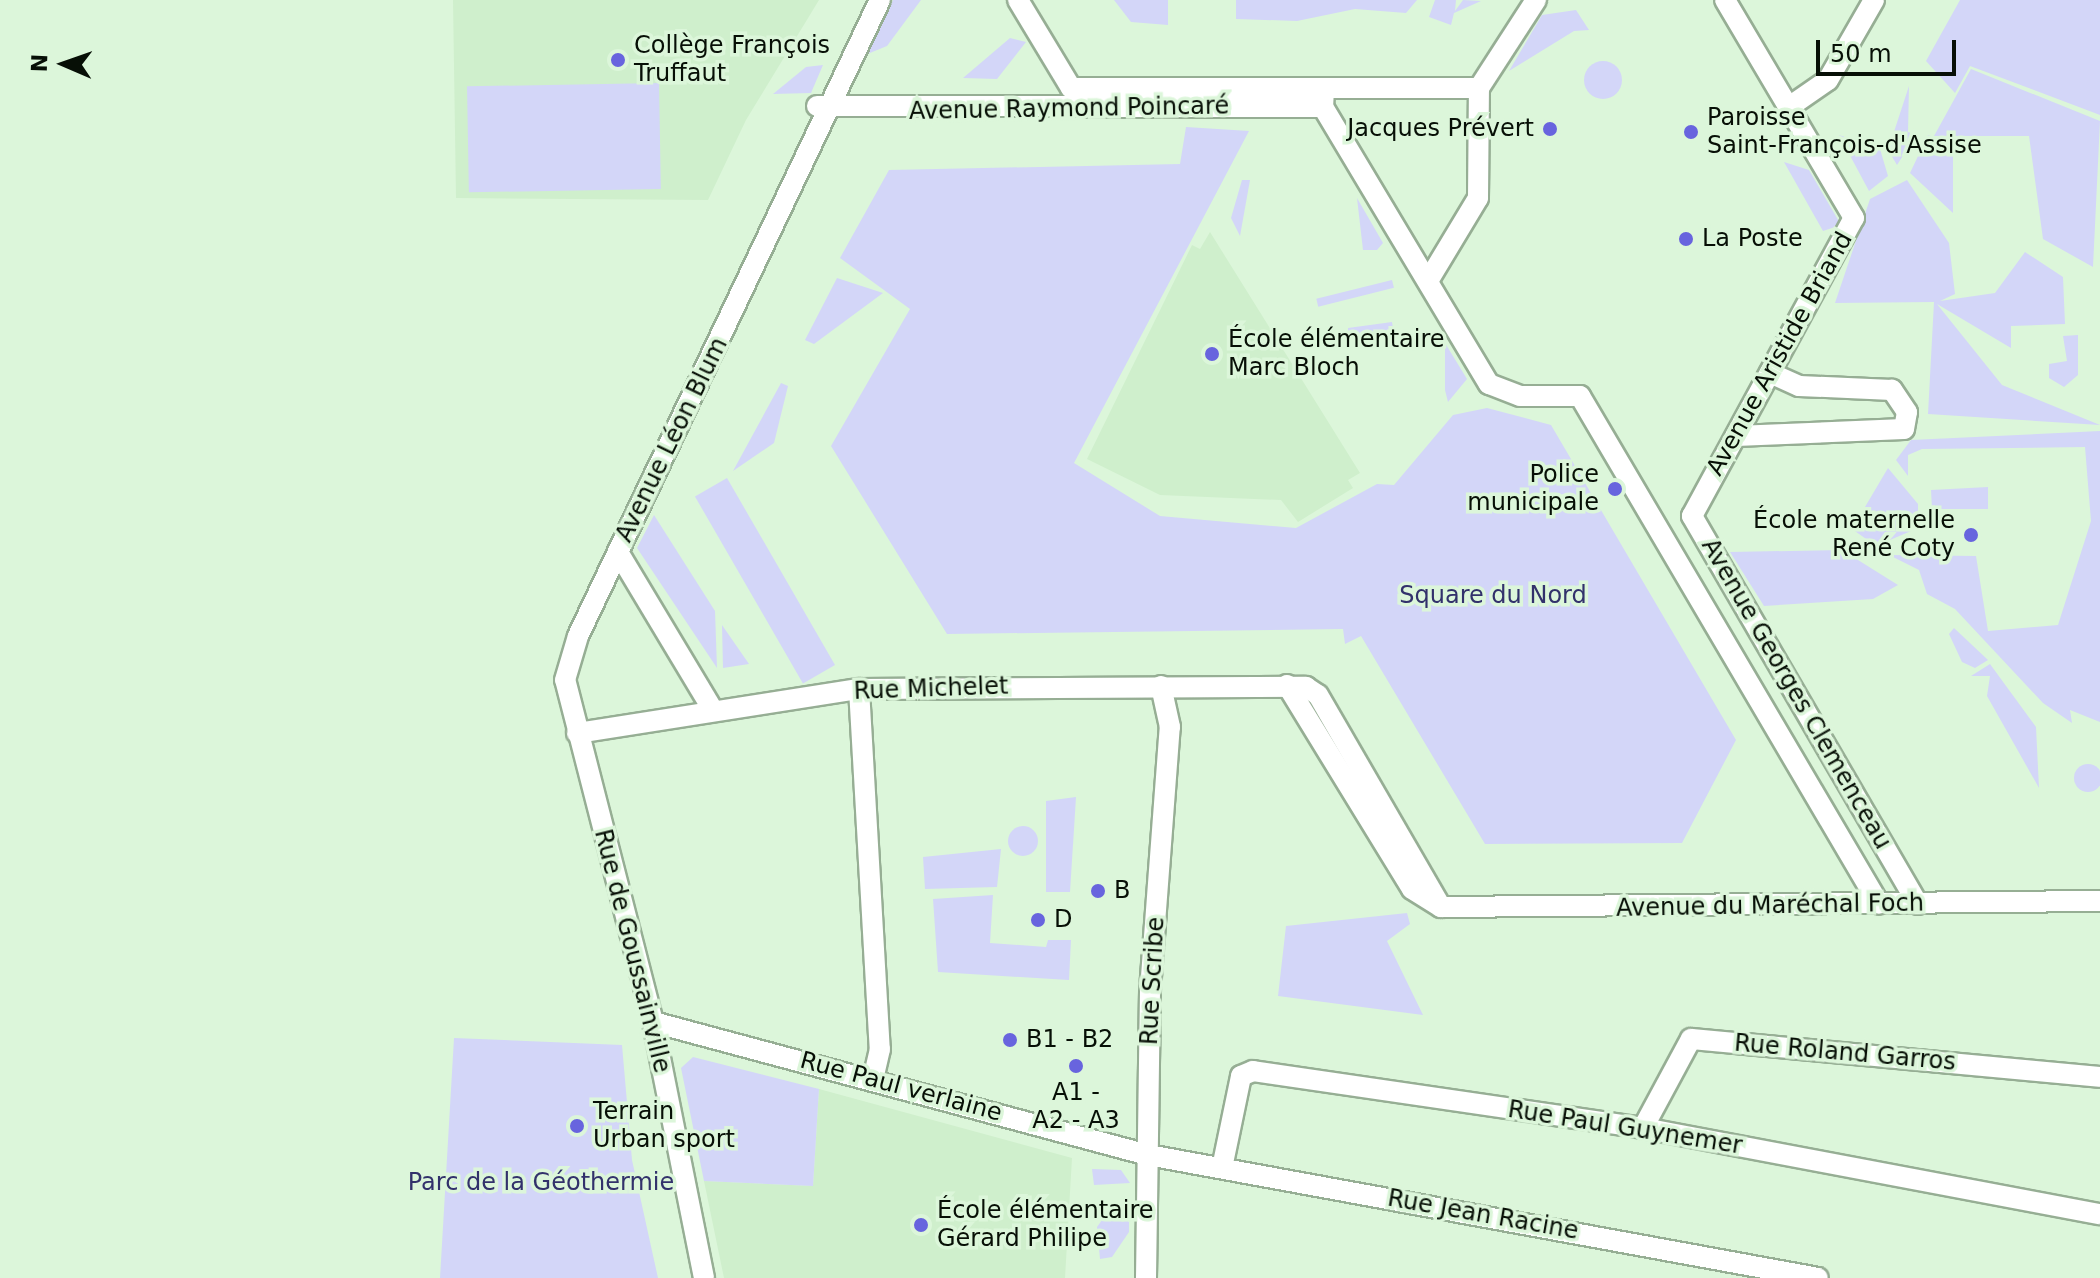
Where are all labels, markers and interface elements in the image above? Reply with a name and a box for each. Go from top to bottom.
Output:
north arrow [24,24,104,104]
scale bar [1820,24,1960,74]
place label: Collège François Truffaut [634,32,830,88]
text: 50 m [1830,40,1892,68]
marker: Collège François Truffaut [609,51,627,69]
text: N [27,54,52,73]
street label: Avenue Raymond Poincaré [909,92,1229,126]
place label: Paroisse Saint-François-d'Assise [1707,104,1982,160]
place label: Jacques Prévert [1347,115,1534,143]
marker: Jacques Prévert [1541,120,1559,138]
marker: Paroisse Saint-François-d'Assise [1682,123,1700,141]
place label: La Poste [1702,225,1803,253]
street label: Avenue Aristide Briand [1701,227,1859,481]
marker: La Poste [1677,230,1695,248]
place label: École élémentaire Marc Bloch [1228,326,1445,382]
street label: Avenue Léon Blum [610,333,734,547]
marker: École élémentaire Marc Bloch [1203,345,1221,363]
place label: Police municipale [1467,461,1599,517]
marker: Police municipale [1606,480,1624,498]
place label: École maternelle René Coty [1753,507,1955,563]
marker: École maternelle René Coty [1962,526,1980,544]
street label: Avenue Georges Clemenceau [1695,534,1897,854]
park label: Square du Nord [1399,582,1587,610]
street label: Rue Michelet [853,672,1009,706]
street label: Rue de Goussainville [588,826,676,1076]
place label: B [1114,877,1130,905]
marker: B [1089,882,1107,900]
street label: Avenue du Maréchal Foch [1616,889,1924,923]
place label: D [1054,906,1072,934]
marker: D [1029,911,1047,929]
street label: Rue Scribe [1135,916,1171,1046]
place label: B1 - B2 [1026,1026,1113,1054]
street label: Rue Roland Garros [1733,1029,1957,1077]
marker: B1 - B2 [1001,1031,1019,1049]
street label: Rue Paul verlaine [797,1046,1005,1128]
marker: A1 - A2 - A3 [1067,1057,1085,1075]
place label: A1 - A2 - A3 [1032,1079,1120,1135]
street label: Rue Paul Guynemer [1506,1095,1744,1161]
place label: Terrain Urban sport [593,1098,735,1154]
marker: Terrain Urban sport [568,1117,586,1135]
park label: Parc de la Géothermie [408,1169,674,1197]
street label: Rue Jean Racine [1385,1184,1581,1246]
place label: École élémentaire Gérard Philipe [937,1197,1154,1253]
marker: École élémentaire Gérard Philipe [912,1216,930,1234]

